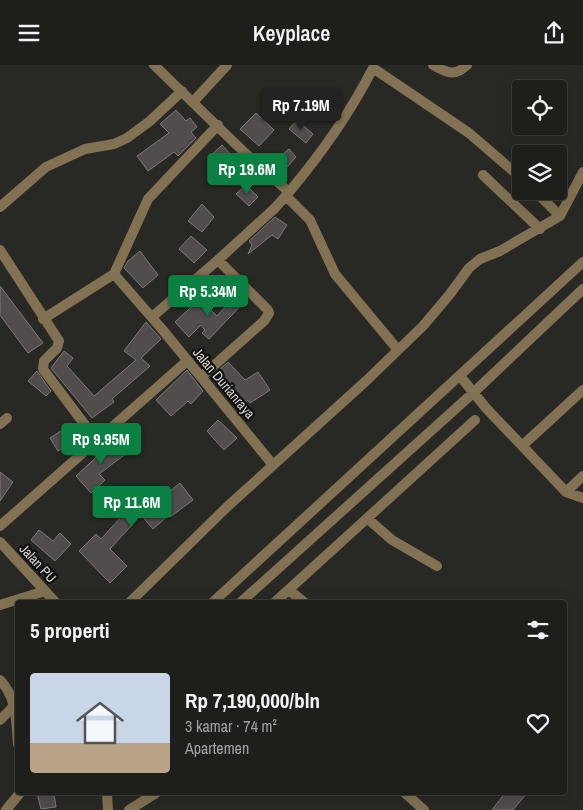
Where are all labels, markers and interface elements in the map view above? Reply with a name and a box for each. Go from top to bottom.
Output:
text: Keyplace [253,18,330,48]
icon: menu [15,19,43,47]
icon: share [540,19,568,47]
map controls [512,80,567,200]
button: locate [512,80,567,135]
pin: Rp 7.19M [249,88,353,131]
text: Rp 7.19M [272,94,330,116]
button: layers [512,145,567,200]
pin: Rp 19.6M [195,153,299,195]
text: Rp 19.6M [218,158,276,180]
pin: Rp 5.34M [156,275,260,317]
text: Rp 5.34M [179,280,237,302]
street label: Jalan Durianraya [189,344,259,423]
pin: Rp 9.95M [49,423,153,465]
text: Rp 9.95M [72,428,130,450]
pin: Rp 11.6M [80,485,184,528]
text: Rp 11.6M [104,491,160,513]
street label: Jalan PU [16,540,60,586]
text: 5 properti [30,616,109,645]
icon: filters [524,616,552,644]
text: Rp 7,190,000/bln [185,686,320,715]
icon: home [70,693,130,753]
icon: heart [524,709,552,737]
text: 3 kamar · 74 m² [185,715,277,737]
text: Apartemen [185,737,249,759]

